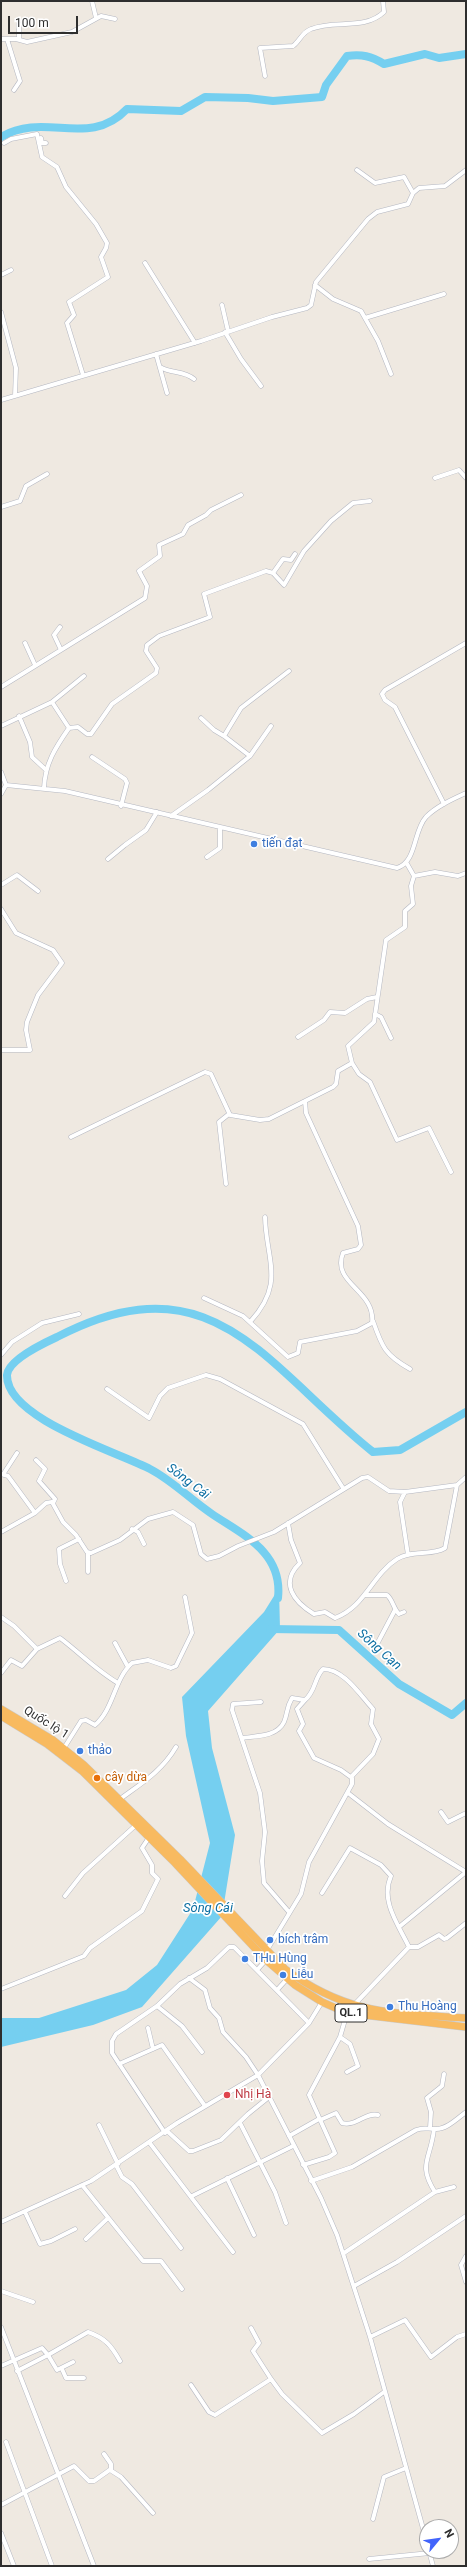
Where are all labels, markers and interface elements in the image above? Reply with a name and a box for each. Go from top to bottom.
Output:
scale bar [10,8,80,34]
text: 100 m [15,16,49,30]
place label: tiến đạt [262,837,302,851]
marker: tiến đạt [249,839,259,849]
water label: Sông Cái [163,1461,213,1503]
water label: Sông Cạn [354,1626,404,1674]
street label: Quốc lộ 1 [21,1704,71,1742]
place label: thảo [88,1744,112,1758]
marker: thảo [75,1746,85,1756]
place label: cây dừa [105,1771,147,1785]
marker: cây dừa [92,1773,102,1783]
water label: Sông Cái [183,1901,233,1917]
place label: bích trâm [278,1933,328,1947]
marker: bích trâm [265,1935,275,1945]
place label: THu Hùng [253,1952,307,1966]
marker: THu Hùng [240,1954,250,1964]
place label: Liễu [291,1968,313,1982]
marker: Liễu [278,1970,288,1980]
place label: Thu Hoàng [398,2000,457,2014]
marker: Thu Hoàng [385,2002,395,2012]
road number: QL.1 [335,2004,367,2022]
place label: Nhị Hà [235,2088,271,2102]
marker: Nhị Hà [222,2090,232,2100]
north arrow [419,2519,459,2559]
text: N [441,2527,457,2540]

